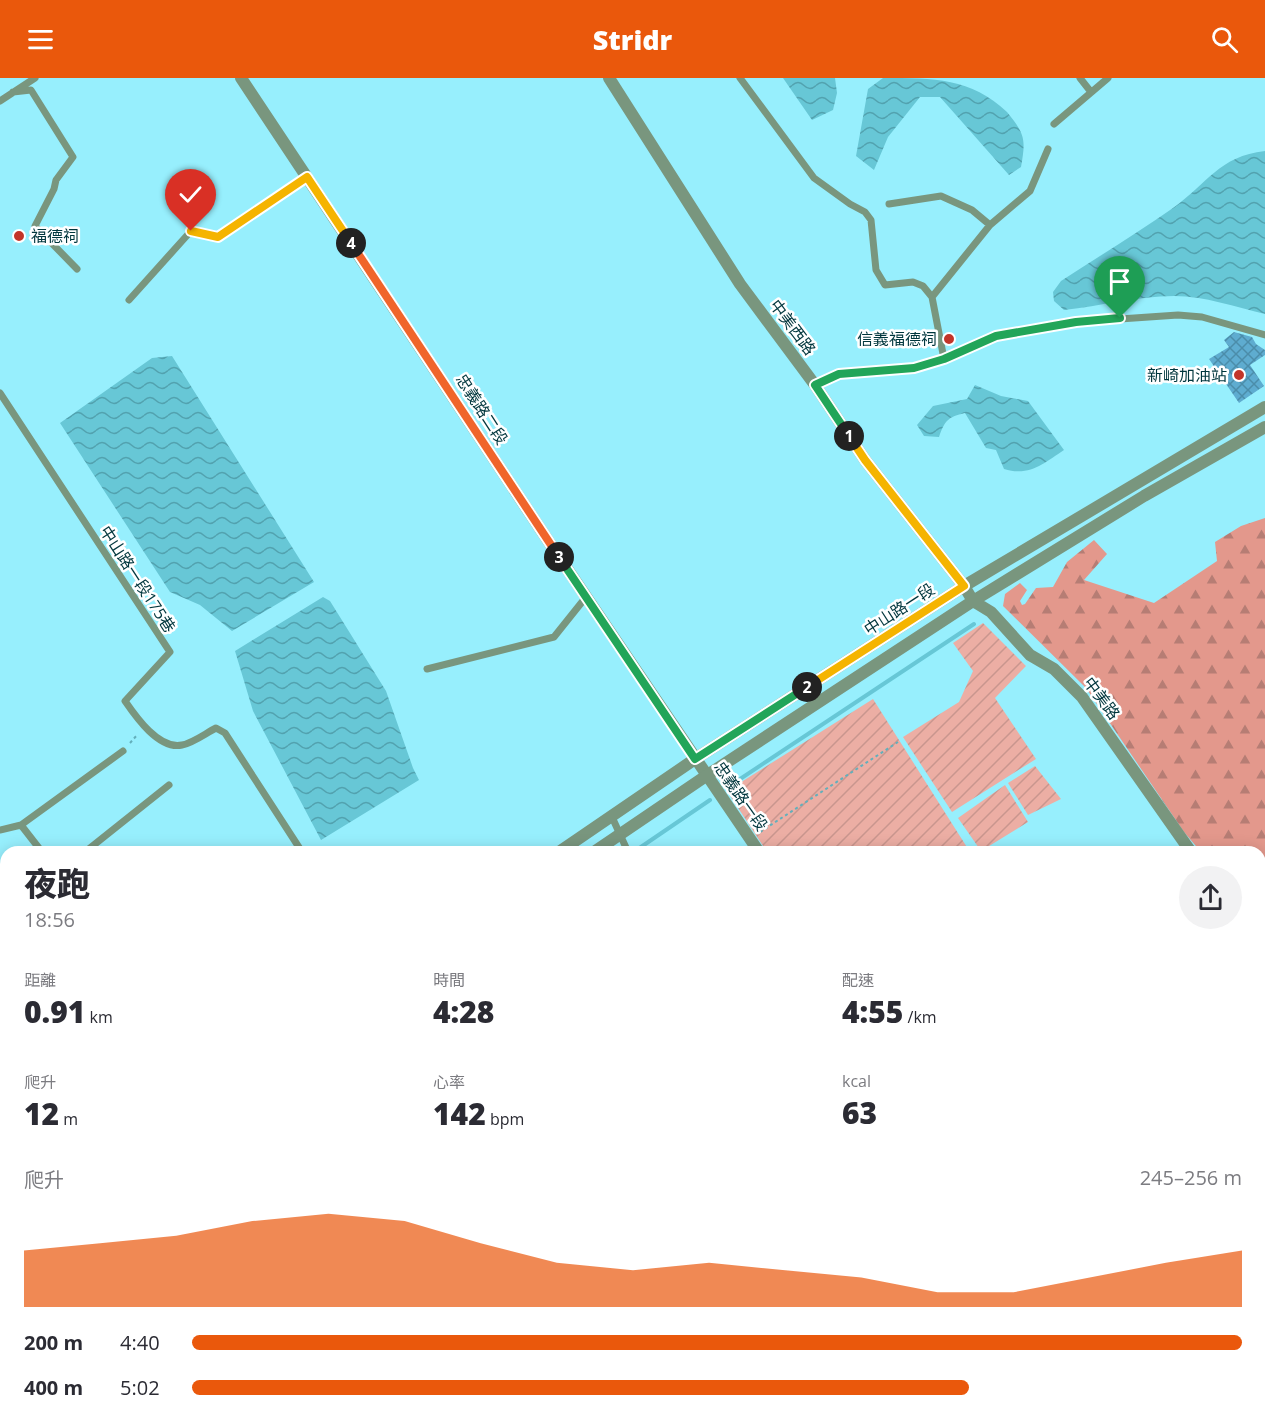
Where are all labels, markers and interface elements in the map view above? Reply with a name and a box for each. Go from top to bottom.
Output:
text: Stridr [593,21,672,58]
icon: menu [24,23,57,56]
icon: search [1208,23,1241,56]
pin [165,169,216,231]
icon: check [174,178,207,211]
place label: 福德祠 [31,225,79,247]
pin: 4 [336,228,366,258]
marker: 福德祠 [12,229,26,243]
text: 4 [346,232,356,254]
pin [1094,256,1145,318]
icon: arrive [1103,265,1136,298]
street label: 中美西路 [765,295,821,359]
place label: 信義福德祠 [857,328,937,350]
marker: 信義福德祠 [942,332,956,346]
place label: 新崎加油站 [1147,364,1227,386]
marker: 新崎加油站 [1232,368,1246,382]
street label: 忠義路二段 [451,369,513,449]
pin: 1 [834,421,864,451]
text: 1 [844,425,854,447]
street label: 中山路一段175巷 [95,521,181,637]
pin: 3 [544,542,574,572]
text: 3 [554,546,564,568]
street label: 中山路一段 [859,578,939,640]
pin: 2 [792,672,822,702]
street label: 中美路 [1079,672,1125,724]
text: 2 [802,676,812,698]
street label: 忠義路一段 [709,757,773,835]
text: 夜跑 [24,861,90,906]
button: share [1179,866,1242,929]
text: 18:56 [24,906,75,933]
text: 距離 [24,969,56,991]
text: 時間 [433,969,465,991]
text: 配速 [842,969,874,991]
text: 0.91 [24,991,85,1032]
text: 4:28 [433,991,494,1032]
text: 4:55 [842,991,903,1032]
text: km [85,1006,113,1028]
text: /km [903,1006,937,1028]
text: kcal [842,1070,871,1092]
text: 爬升 [24,1071,56,1093]
text: 心率 [433,1071,465,1093]
text: 63 [842,1092,877,1133]
text: 12 [24,1093,59,1134]
text: 142 [433,1093,486,1134]
text: m [59,1108,78,1130]
text: bpm [486,1108,524,1130]
text: 245–256 m [1140,1164,1242,1191]
text: 爬升 [24,1166,64,1193]
text: 200 m [24,1329,83,1356]
text: 4:40 [120,1329,160,1356]
text: 400 m [24,1374,83,1401]
text: 5:02 [120,1374,160,1401]

